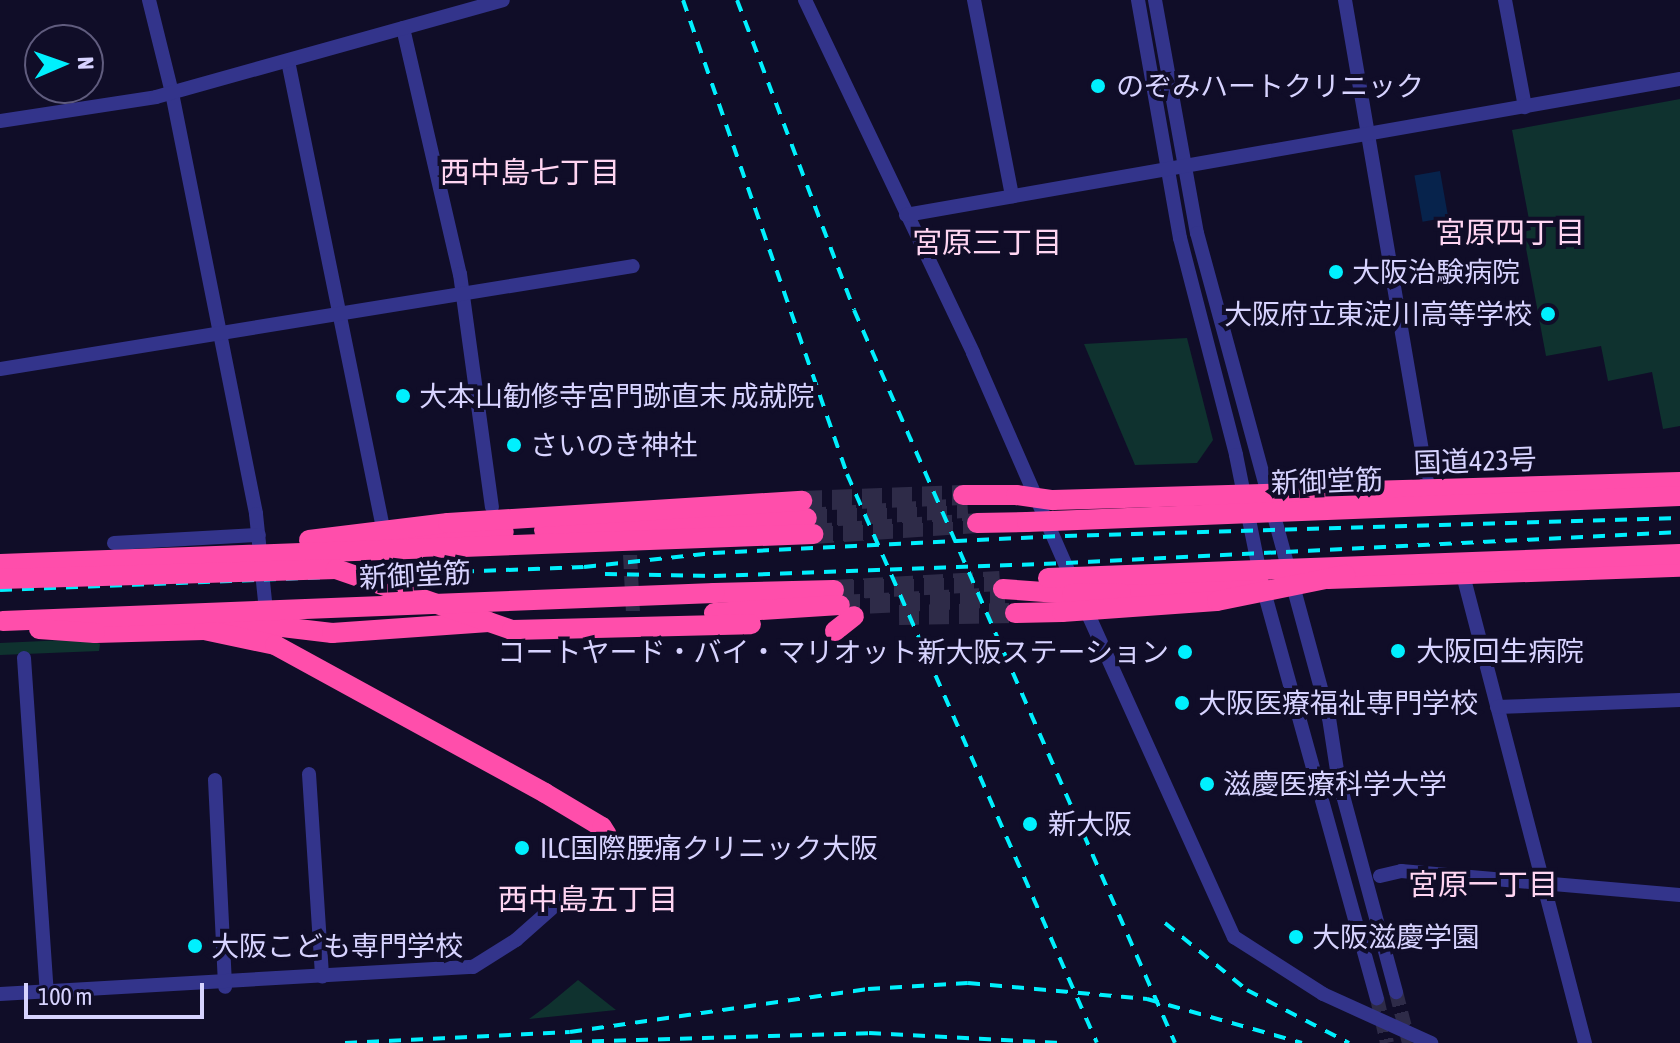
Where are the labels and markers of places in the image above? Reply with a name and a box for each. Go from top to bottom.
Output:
place label: のぞみハートクリニック [1116,69,1424,103]
marker: のぞみハートクリニック [1087,75,1109,97]
place label: 大阪治験病院 [1352,255,1520,289]
marker: 大阪治験病院 [1327,263,1345,281]
place label: 大阪府立東淀川高等学校 [1224,297,1532,331]
marker: 大阪府立東淀川高等学校 [1539,305,1557,323]
place label: 大本山勧修寺宮門跡直末 成就院 [419,379,815,413]
marker: 大本山勧修寺宮門跡直末 成就院 [394,387,412,405]
place label: さいのき神社 [530,428,698,462]
marker: さいのき神社 [505,436,523,454]
place label: 大阪回生病院 [1416,634,1584,668]
place label: コートヤード・バイ・マリオット新大阪ステーション [497,635,1169,669]
marker: 大阪回生病院 [1387,640,1409,662]
marker: コートヤード・バイ・マリオット新大阪ステーション [1176,643,1194,661]
place label: 大阪医療福祉専門学校 [1198,686,1478,720]
marker: 大阪医療福祉専門学校 [1173,694,1191,712]
place label: 滋慶医療科学大学 [1223,767,1447,801]
marker: 滋慶医療科学大学 [1198,775,1216,793]
place label: 新大阪 [1048,807,1132,841]
marker: 新大阪 [1019,813,1041,835]
place label: ILC国際腰痛クリニック大阪 [540,831,878,865]
marker: ILC国際腰痛クリニック大阪 [511,837,533,859]
place label: 大阪滋慶学園 [1312,920,1480,954]
marker: 大阪滋慶学園 [1287,928,1305,946]
place label: 大阪こども専門学校 [211,929,463,963]
marker: 大阪こども専門学校 [186,937,204,955]

